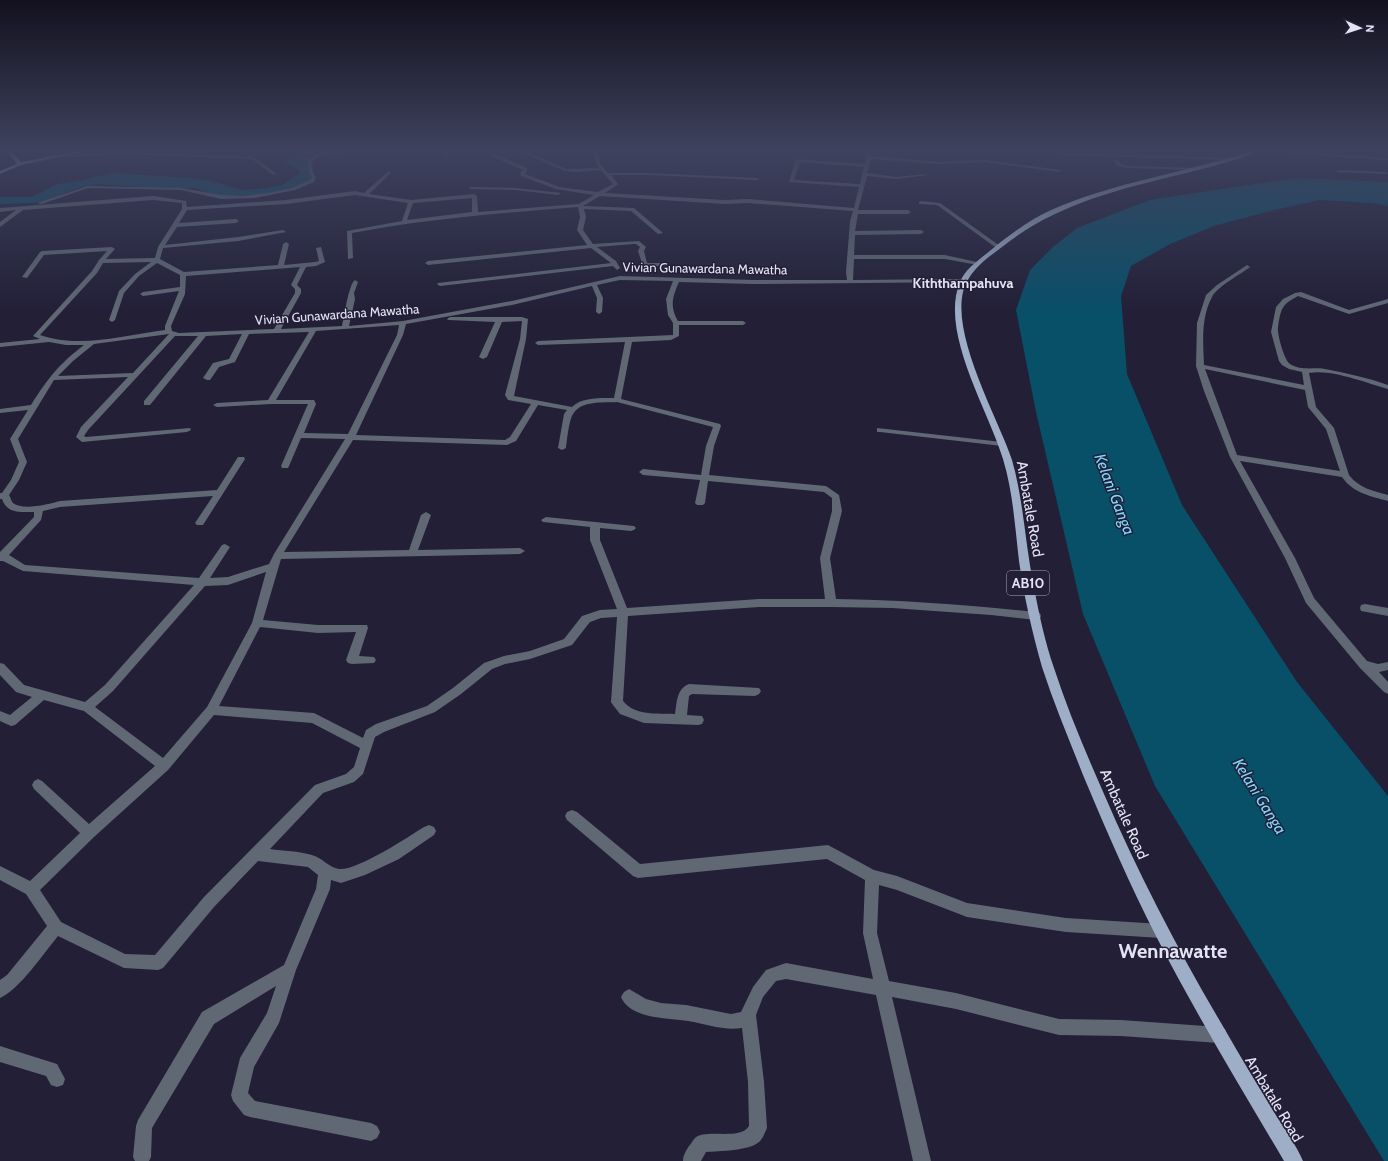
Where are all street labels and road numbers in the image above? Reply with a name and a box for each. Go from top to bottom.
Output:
street label: Vivian Gunawardana Mawatha [622,259,788,277]
street label: Vivian Gunawardana Mawatha [254,300,421,328]
street label: Ambatale Road [1013,460,1047,558]
road number: AB10 [1007,571,1049,595]
street label: Ambatale Road [1096,766,1152,862]
street label: Ambatale Road [1241,1053,1307,1145]

